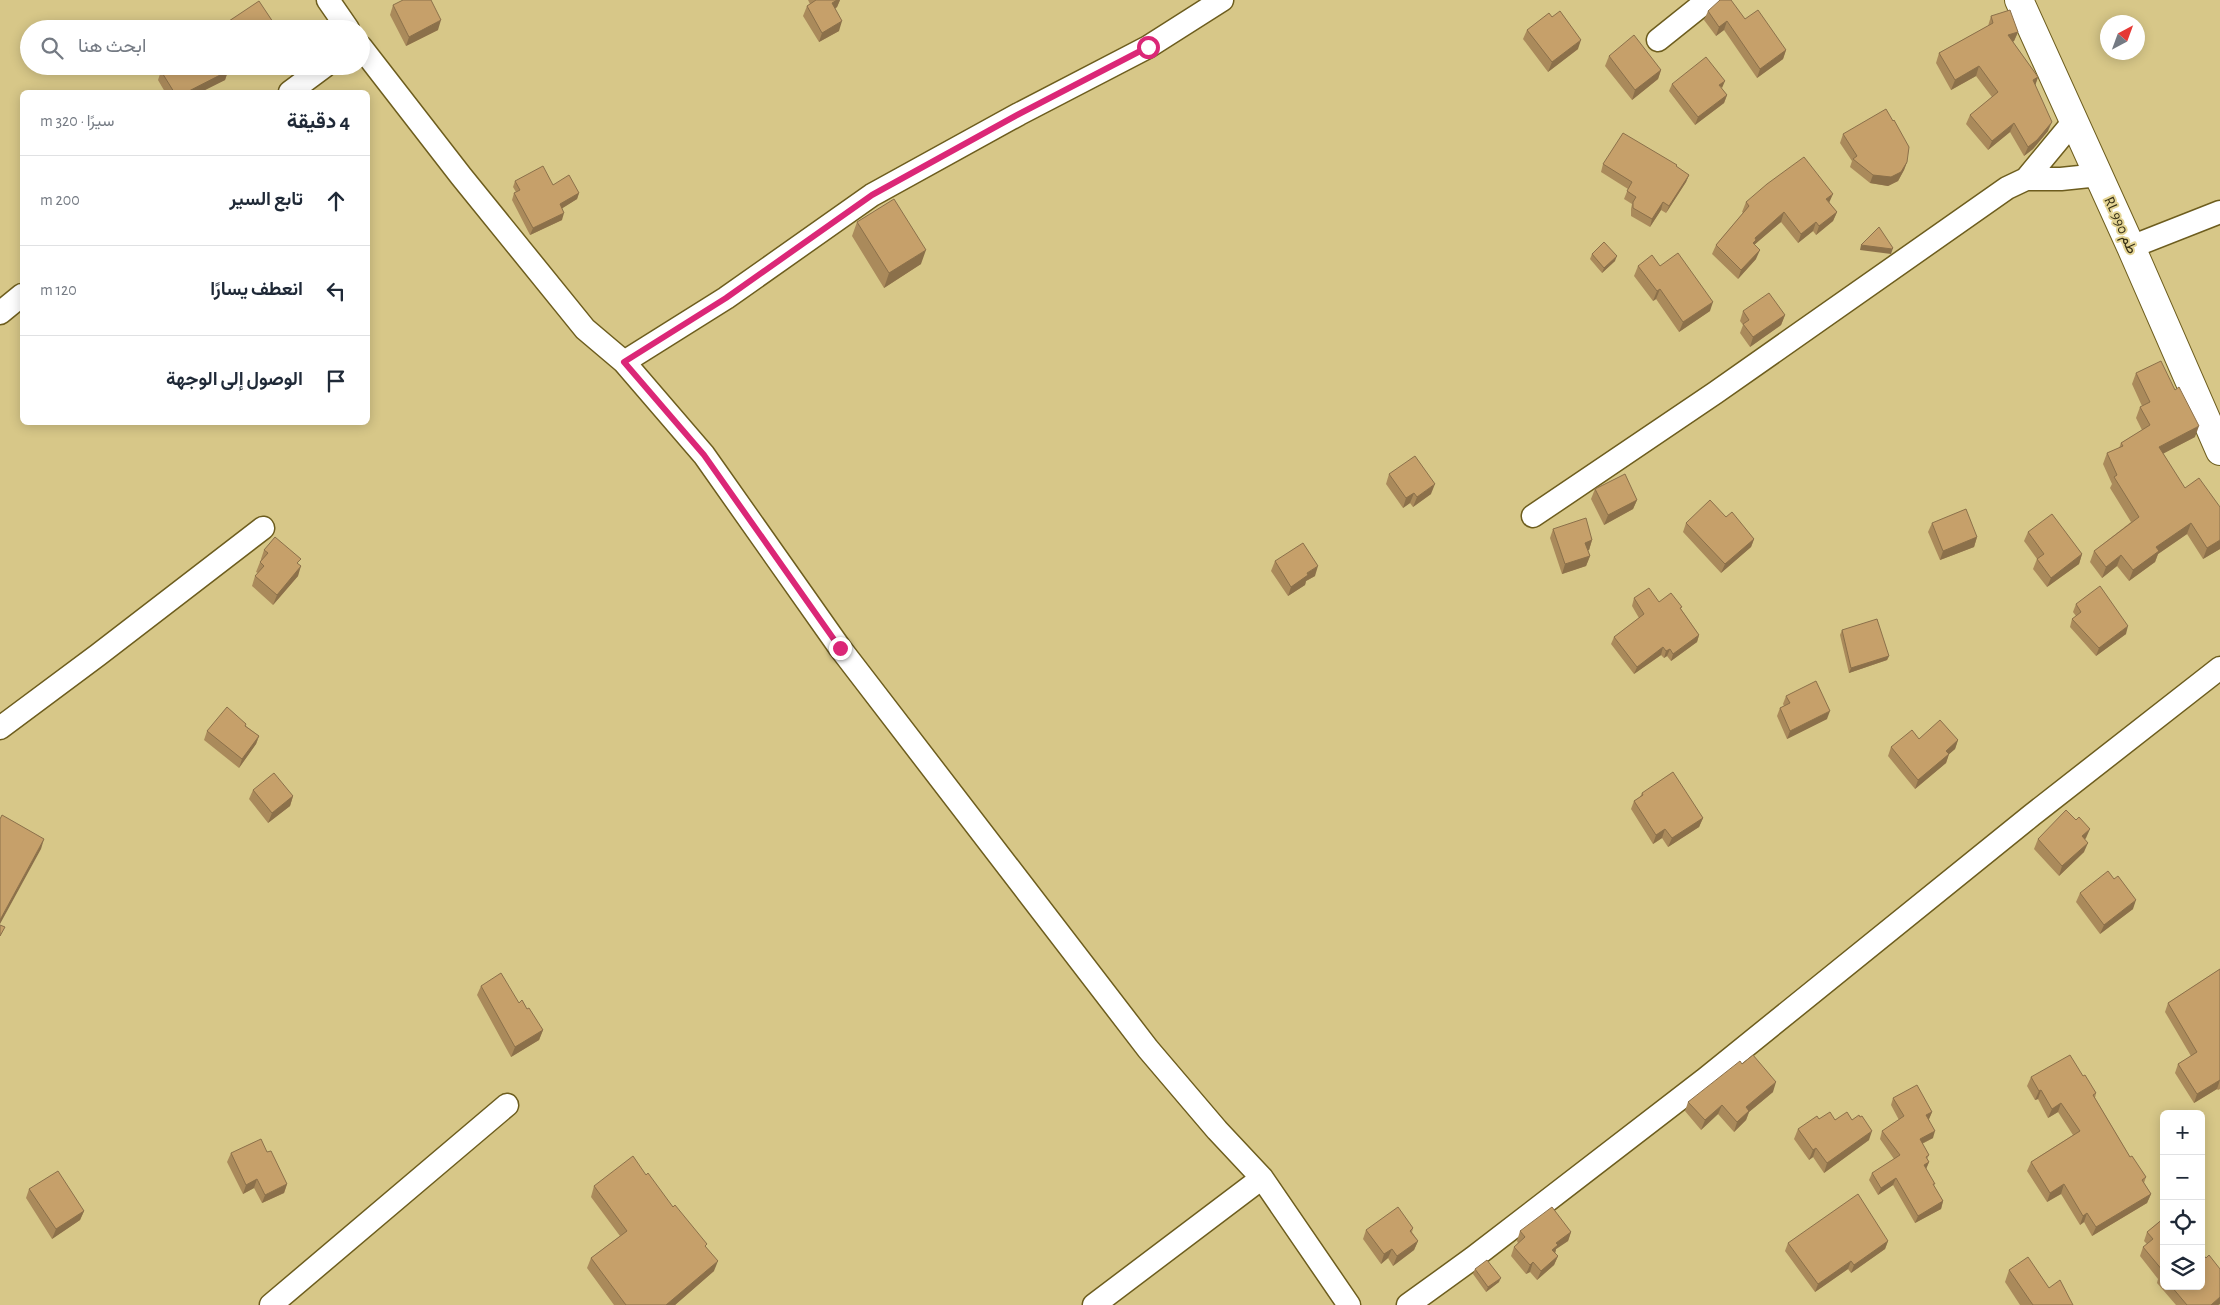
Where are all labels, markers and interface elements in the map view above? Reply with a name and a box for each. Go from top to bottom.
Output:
north arrow [2100,15,2145,60]
search box [20,20,370,75]
icon: search [38,34,66,62]
route start [1137,36,1160,59]
text: ابحث هنا [78,37,146,56]
text: 4 دقيقة [287,111,350,132]
text: سيرًا · 320 m [40,113,115,129]
icon: ahead [322,187,350,215]
text: تابع السير [229,190,303,209]
text: 200 m [40,192,80,208]
street label: RL طم 990 [2099,194,2140,257]
icon: left [322,277,350,305]
text: انعطف يسارًا [210,280,303,299]
text: 120 m [40,282,77,298]
icon: arrive [322,367,350,395]
text: الوصول إلى الوجهة [166,370,303,389]
route end [829,637,852,660]
map controls [2160,1110,2205,1290]
button: + [2160,1110,2205,1155]
button: − [2160,1155,2205,1200]
button: locate [2160,1200,2205,1245]
button: layers [2160,1245,2205,1290]

